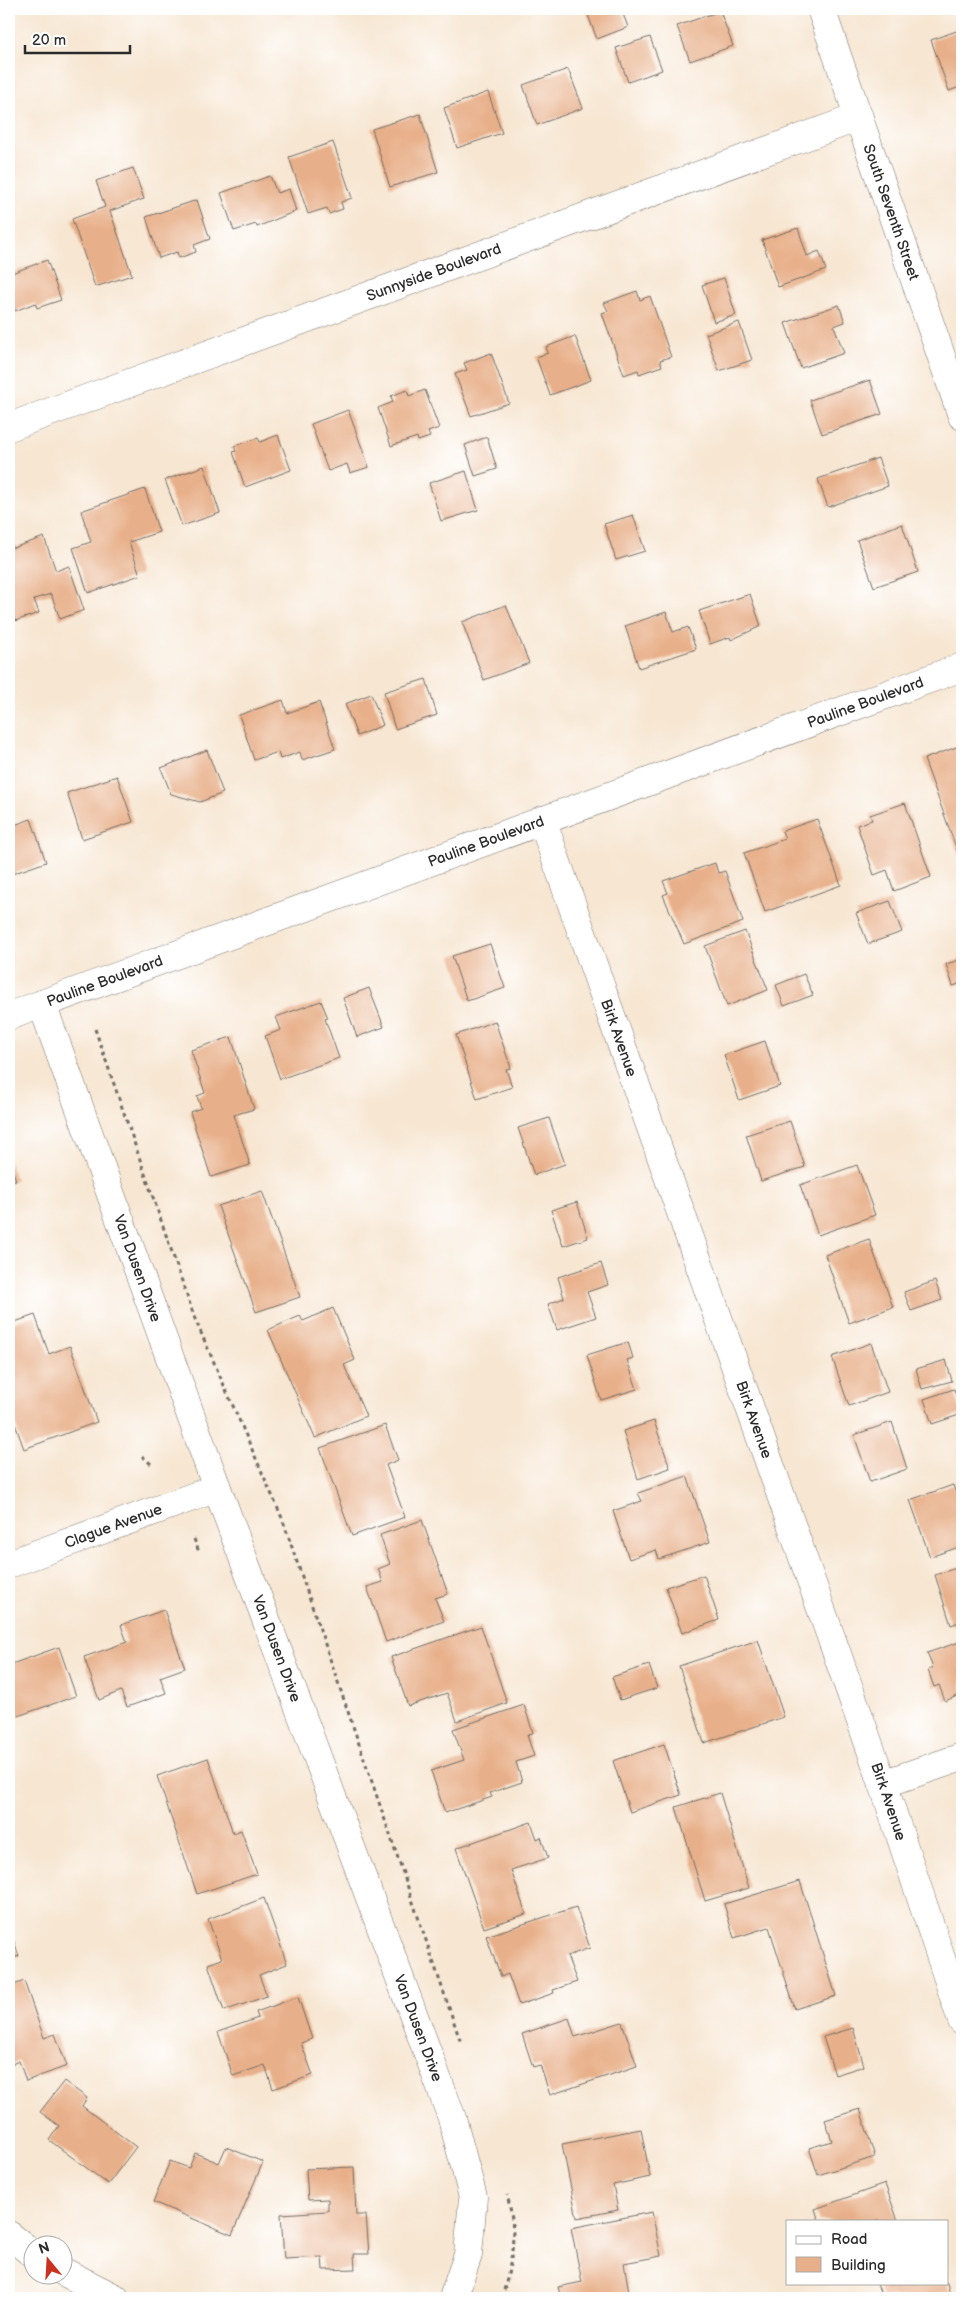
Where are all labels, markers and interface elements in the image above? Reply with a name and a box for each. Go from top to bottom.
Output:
scale bar [25,22,130,54]
text: 20 m [32,31,66,50]
street label: South Seventh Street [859,142,923,283]
street label: Sunnyside Boulevard [364,239,504,306]
street label: Pauline Boulevard [805,673,926,733]
street label: Pauline Boulevard [425,812,547,872]
street label: Pauline Boulevard [44,951,166,1011]
street label: Birk Avenue [596,997,641,1079]
street label: Van Dusen Drive [109,1212,165,1325]
street label: Birk Avenue [731,1378,776,1461]
street label: Clague Avenue [62,1500,165,1553]
street label: Van Dusen Drive [248,1593,305,1705]
street label: Birk Avenue [866,1760,910,1843]
street label: Van Dusen Drive [389,1972,447,2084]
legend [786,2220,948,2284]
text: Road [831,2230,867,2249]
north arrow [22,2234,72,2284]
text: N [37,2238,52,2258]
text: Building [831,2256,886,2275]

